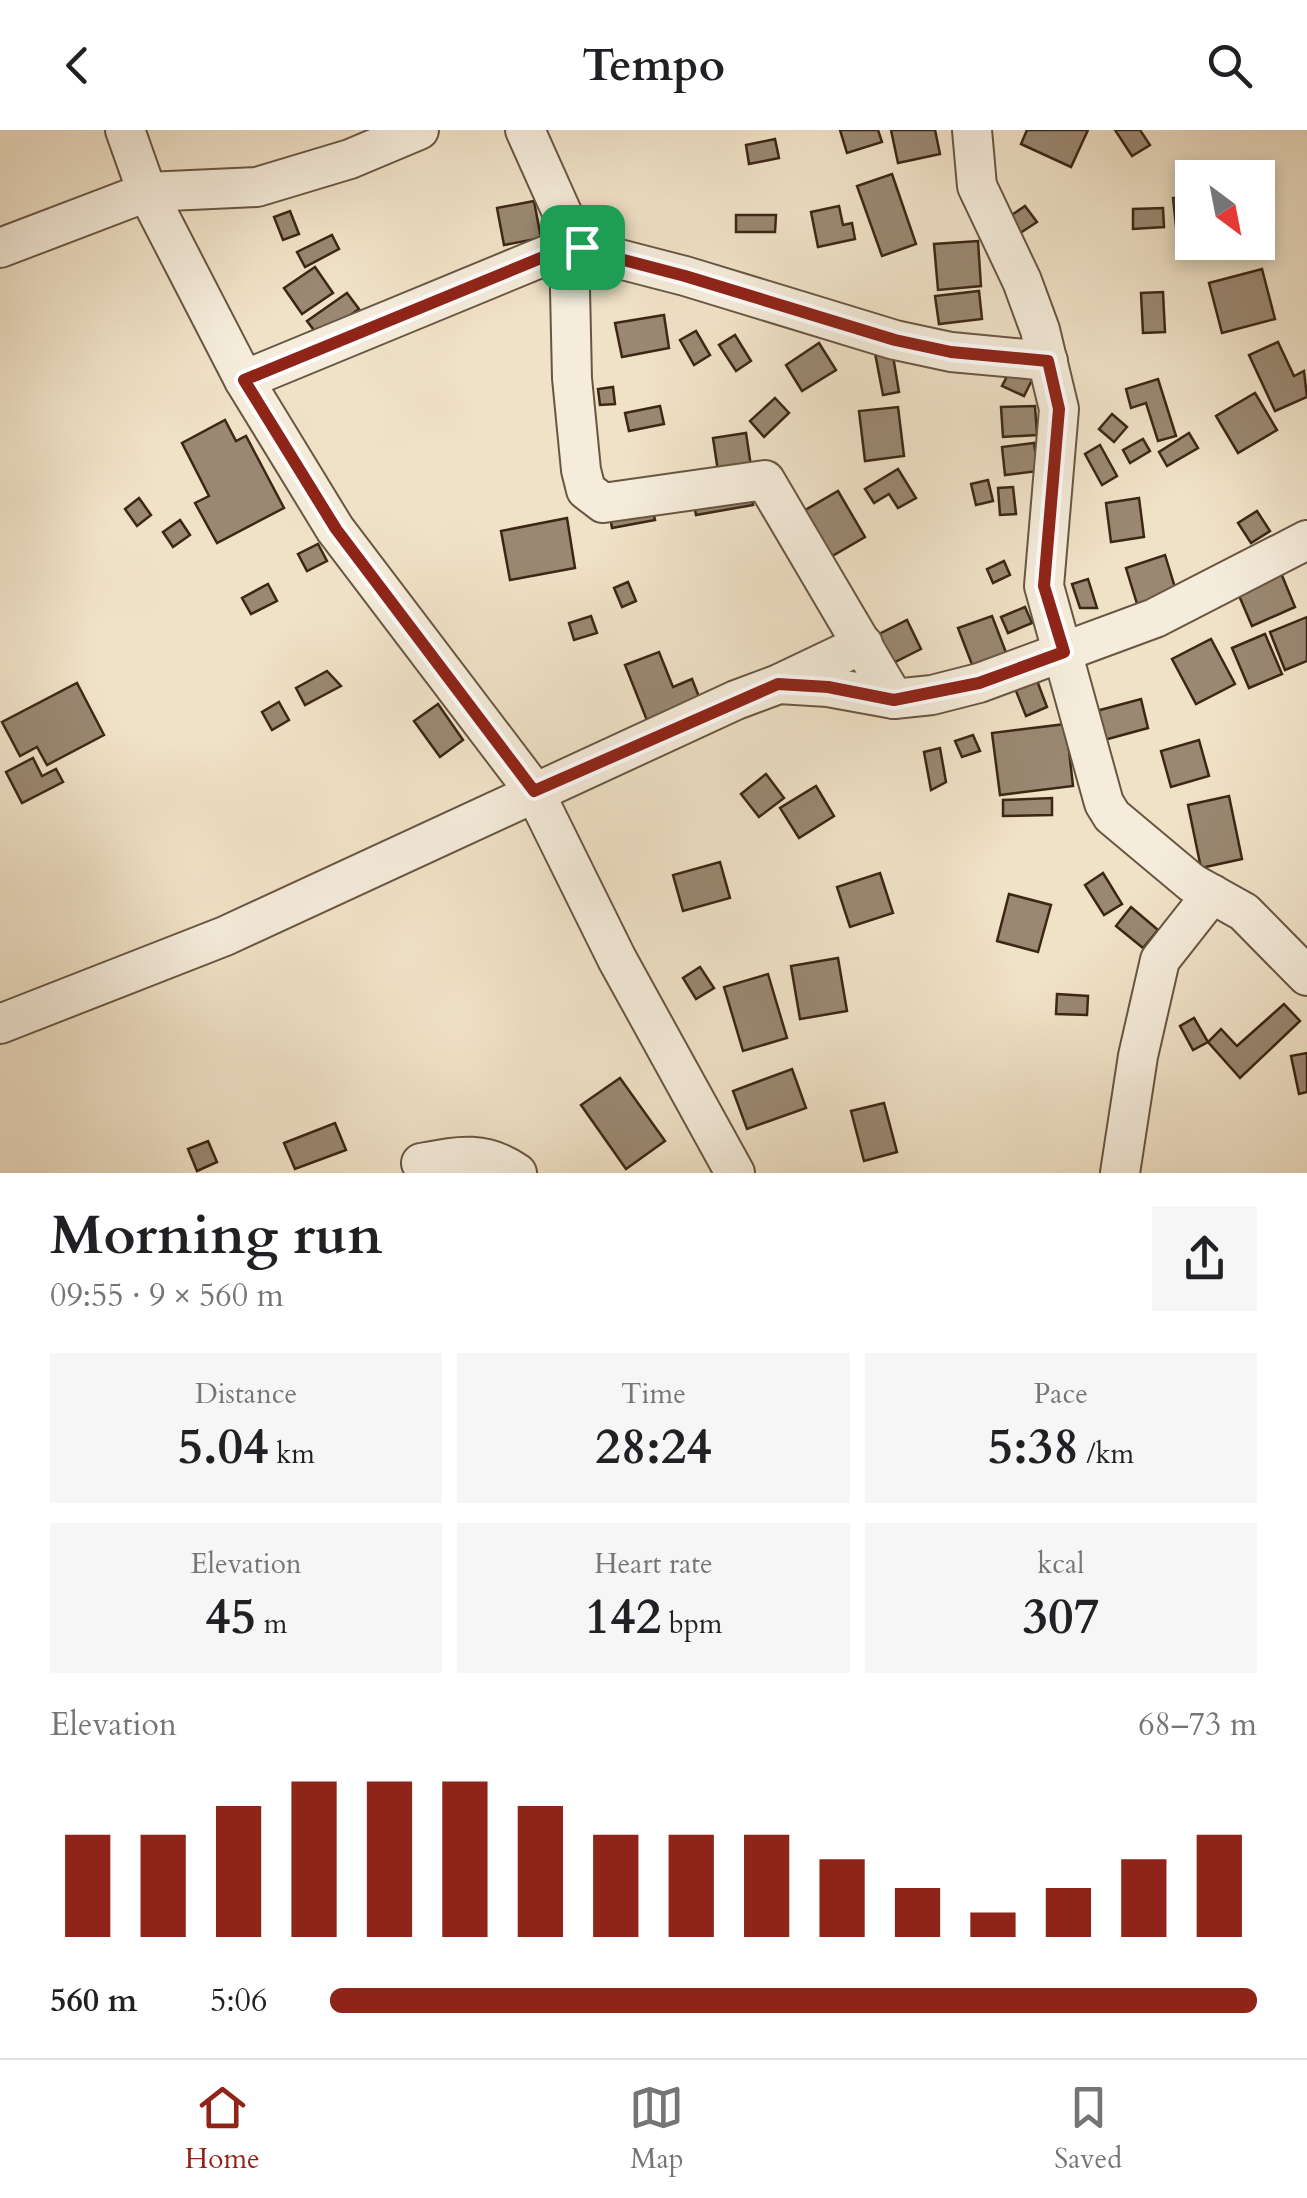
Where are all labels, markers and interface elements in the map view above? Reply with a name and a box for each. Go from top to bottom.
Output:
text: Tempo [582,35,725,96]
icon: back [50,38,105,93]
icon: search [1202,38,1257,93]
north arrow [1175,160,1275,260]
map controls [1175,160,1275,260]
pin [540,205,625,290]
icon: arrive [555,220,610,275]
text: Morning run [50,1199,383,1273]
button: share [1152,1206,1257,1311]
text: 09:55 · 9 × 560 m [50,1274,284,1318]
text: Distance [195,1375,297,1413]
text: Time [621,1375,686,1413]
text: Pace [1034,1375,1088,1413]
text: 5.04 [177,1413,269,1481]
text: 28:24 [595,1413,712,1481]
text: 5:38 [988,1413,1079,1481]
text: km [269,1435,315,1473]
text: /km [1079,1435,1134,1473]
text: Elevation [191,1545,302,1583]
text: Heart rate [594,1545,713,1583]
text: kcal [1037,1545,1084,1583]
text: 45 [205,1583,256,1651]
text: 142 [585,1583,661,1651]
text: 307 [1022,1583,1099,1651]
text: m [256,1605,287,1643]
text: bpm [661,1605,722,1643]
text: Elevation [50,1703,177,1747]
text: 68–73 m [1138,1703,1257,1747]
text: 560 m [50,1979,137,2023]
text: 5:06 [210,1979,267,2023]
tab: Home [185,2080,260,2178]
tab: Map [629,2080,684,2178]
tab: Saved [1054,2080,1122,2178]

